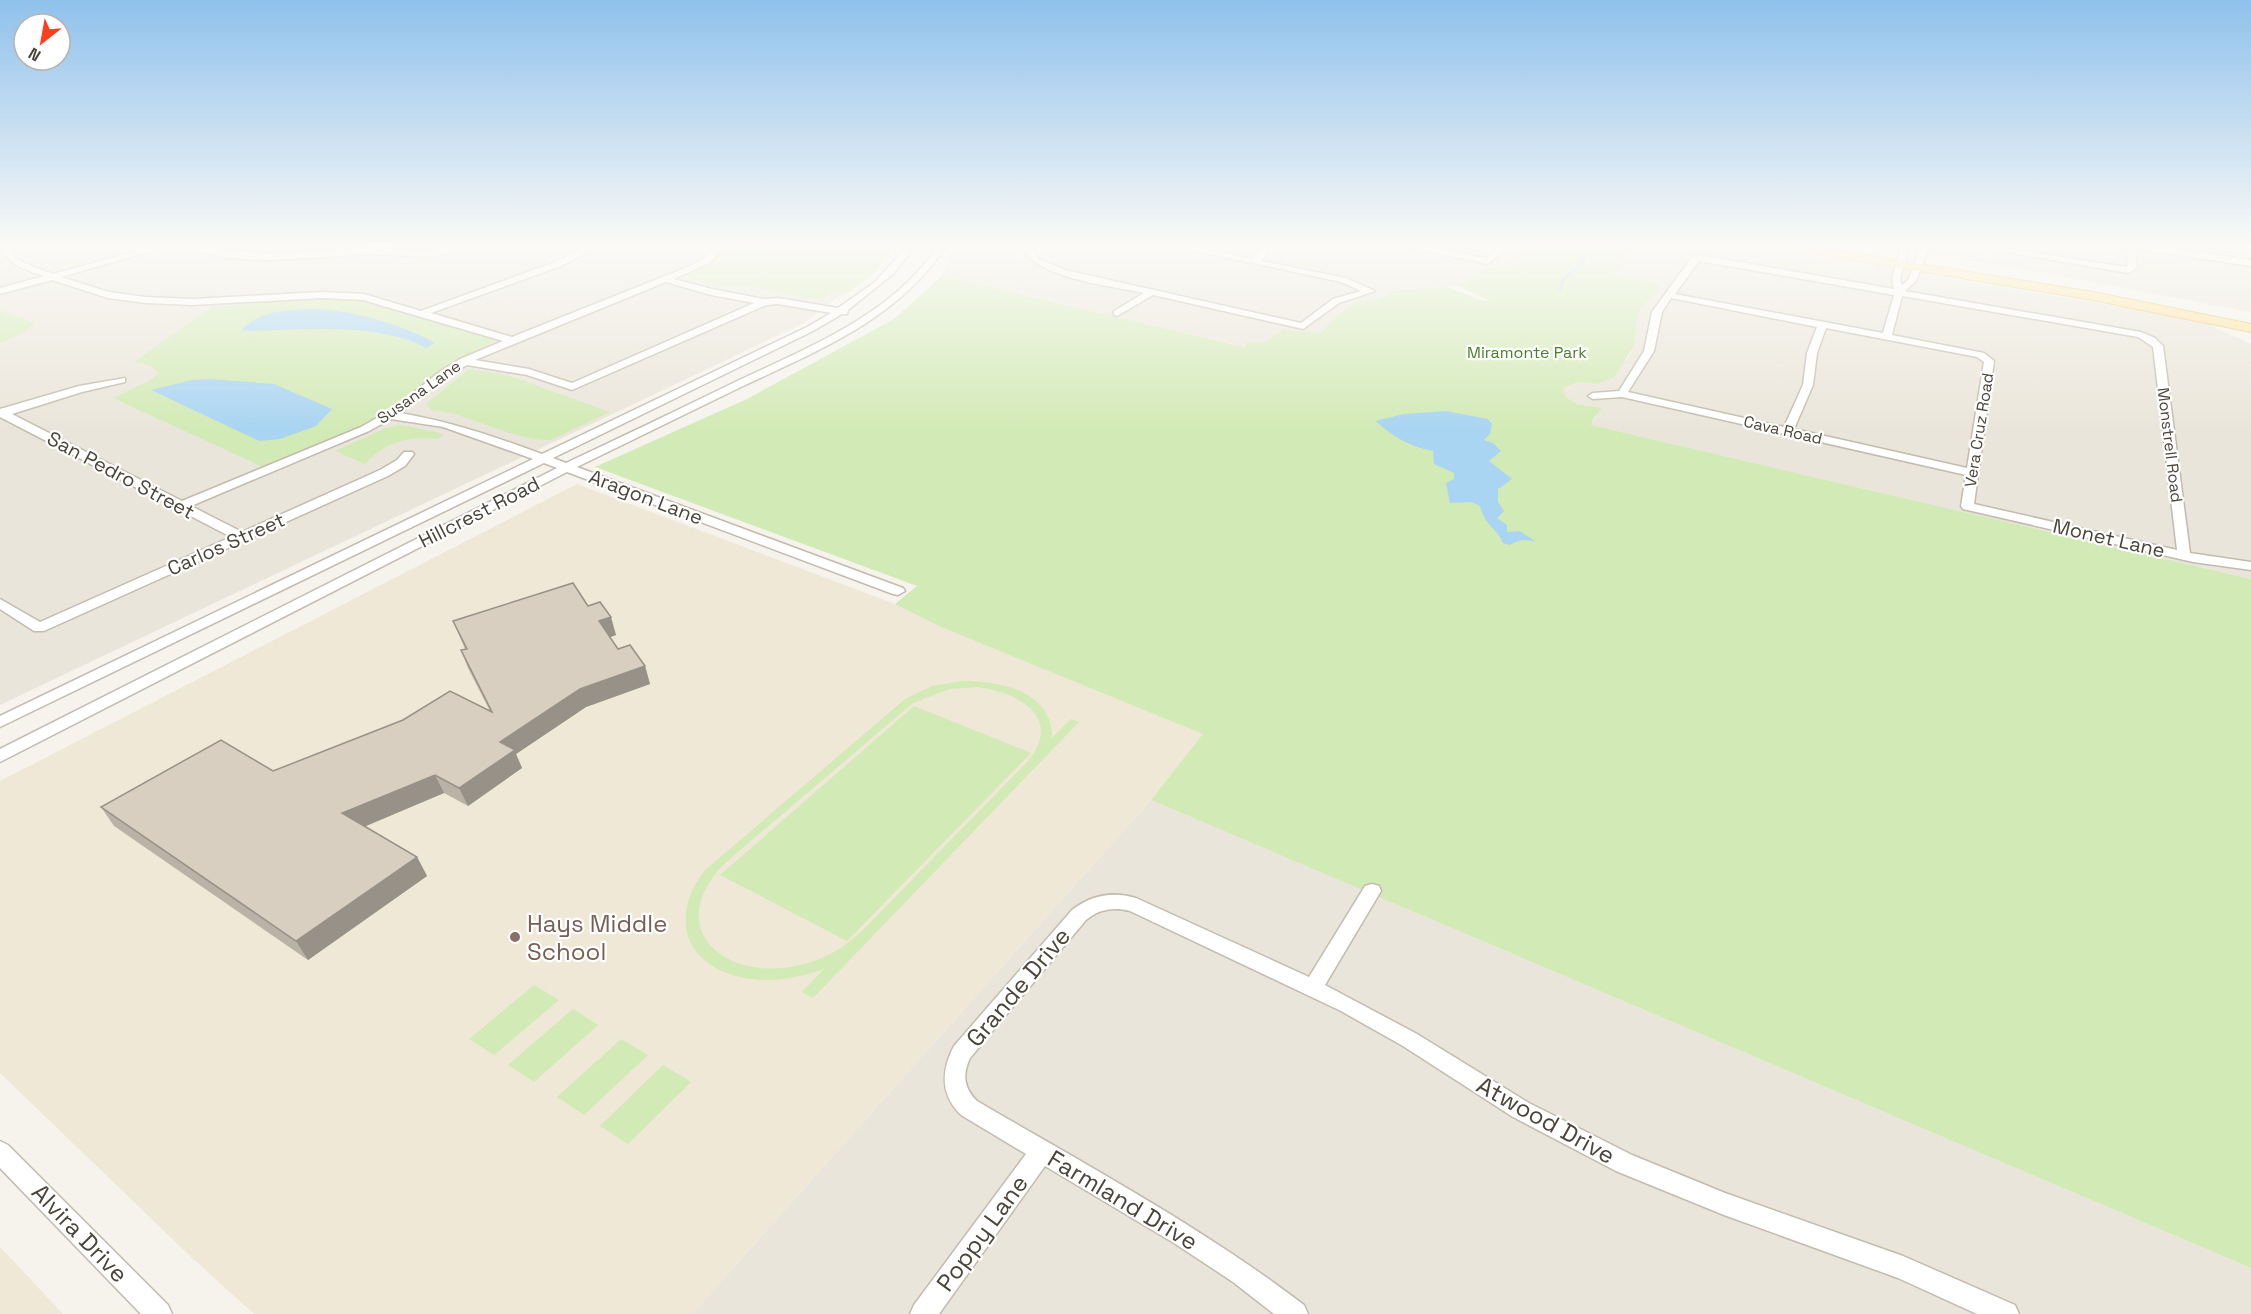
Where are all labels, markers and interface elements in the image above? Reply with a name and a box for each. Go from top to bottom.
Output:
north arrow [12,12,72,72]
text: N [25,43,45,66]
park label: Miramonte Park [1467,342,1587,363]
street label: Susana Lane [373,355,465,429]
street label: Vera Cruz Road [1960,371,1998,489]
street label: Monstrell Road [2153,386,2187,504]
street label: Cava Road [1742,411,1824,449]
street label: San Pedro Street [43,425,199,525]
street label: Aragon Lane [585,463,707,531]
street label: Hillcrest Road [414,470,544,554]
street label: Carlos Street [163,507,289,581]
street label: Monet Lane [2050,512,2168,564]
place label: Hays Middle School [527,908,667,967]
street label: Grande Drive [959,921,1077,1053]
marker: Hays Middle School [508,930,522,944]
street label: Atwood Drive [1471,1069,1621,1171]
street label: Farmland Drive [1042,1143,1204,1257]
street label: Poppy Lane [929,1169,1035,1297]
street label: Alvira Drive [25,1177,135,1289]

